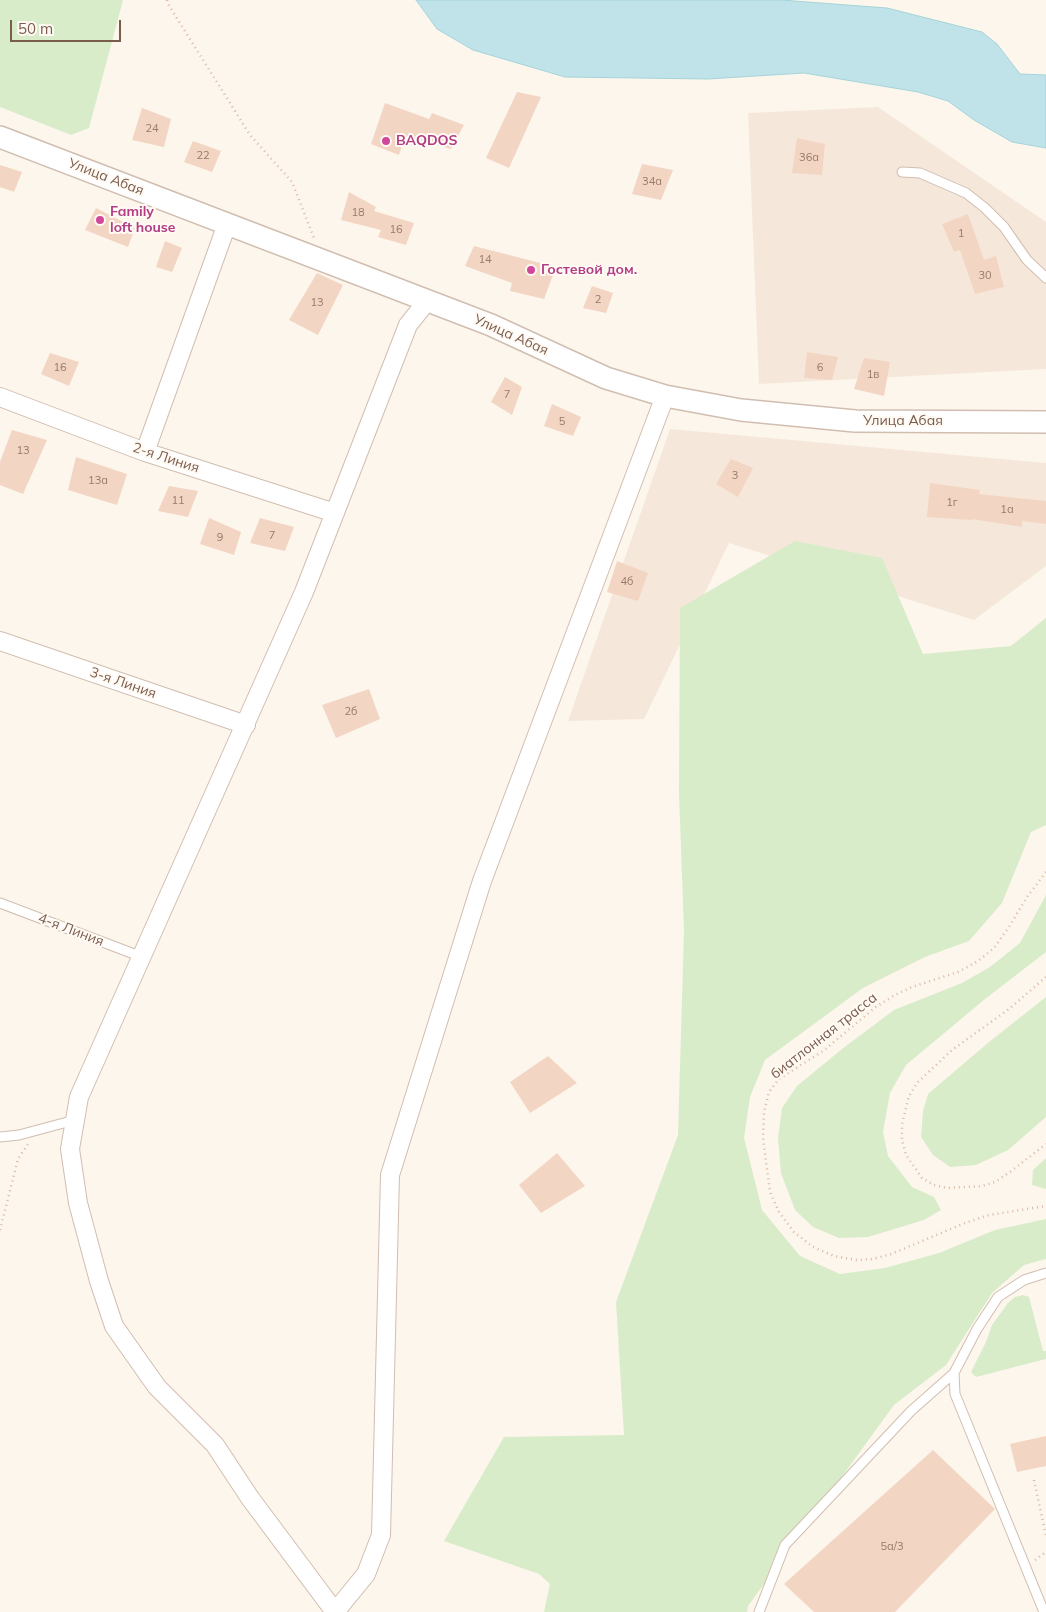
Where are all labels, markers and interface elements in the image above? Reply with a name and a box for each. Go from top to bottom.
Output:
scale bar [12,10,124,42]
text: 50 m [18,19,53,38]
house number: 24 [145,122,159,136]
place label: BAQDOS [396,133,458,149]
marker: BAQDOS [380,135,392,147]
house number: 22 [196,149,210,163]
house number: 36а [799,151,819,165]
street label: Улица Абая [66,155,146,199]
house number: 34а [642,175,662,189]
place label: Family loft house [110,204,176,236]
house number: 18 [351,206,365,220]
marker: Family loft house [94,214,106,226]
house number: 16 [389,223,403,237]
house number: 1 [958,227,964,241]
house number: 14 [478,253,492,267]
place label: Гостевой дом. [541,262,637,278]
marker: Гостевой дом. [525,264,537,276]
house number: 30 [978,269,992,283]
house number: 2 [595,293,601,307]
house number: 13 [310,296,324,310]
street label: Улица Абая [471,311,551,359]
house number: 16 [53,361,67,375]
house number: 6 [817,361,823,375]
house number: 1в [867,368,879,382]
house number: 7 [504,388,510,402]
street label: Улица Абая [863,413,943,429]
house number: 5 [559,415,565,429]
street label: 2-я Линия [131,439,201,477]
house number: 13 [16,444,30,458]
house number: 3 [732,469,738,483]
house number: 13а [88,474,108,488]
house number: 11 [171,494,185,508]
house number: 1г [946,496,958,510]
house number: 1а [1000,503,1014,517]
house number: 7 [269,529,275,543]
house number: 9 [217,531,223,545]
house number: 4б [620,575,634,589]
street label: 3-я Линия [88,664,158,702]
house number: 2б [344,705,358,719]
street label: 4-я Линия [36,910,106,950]
street label: биатлонная трасса [767,989,881,1083]
house number: 5а/3 [880,1540,904,1554]

